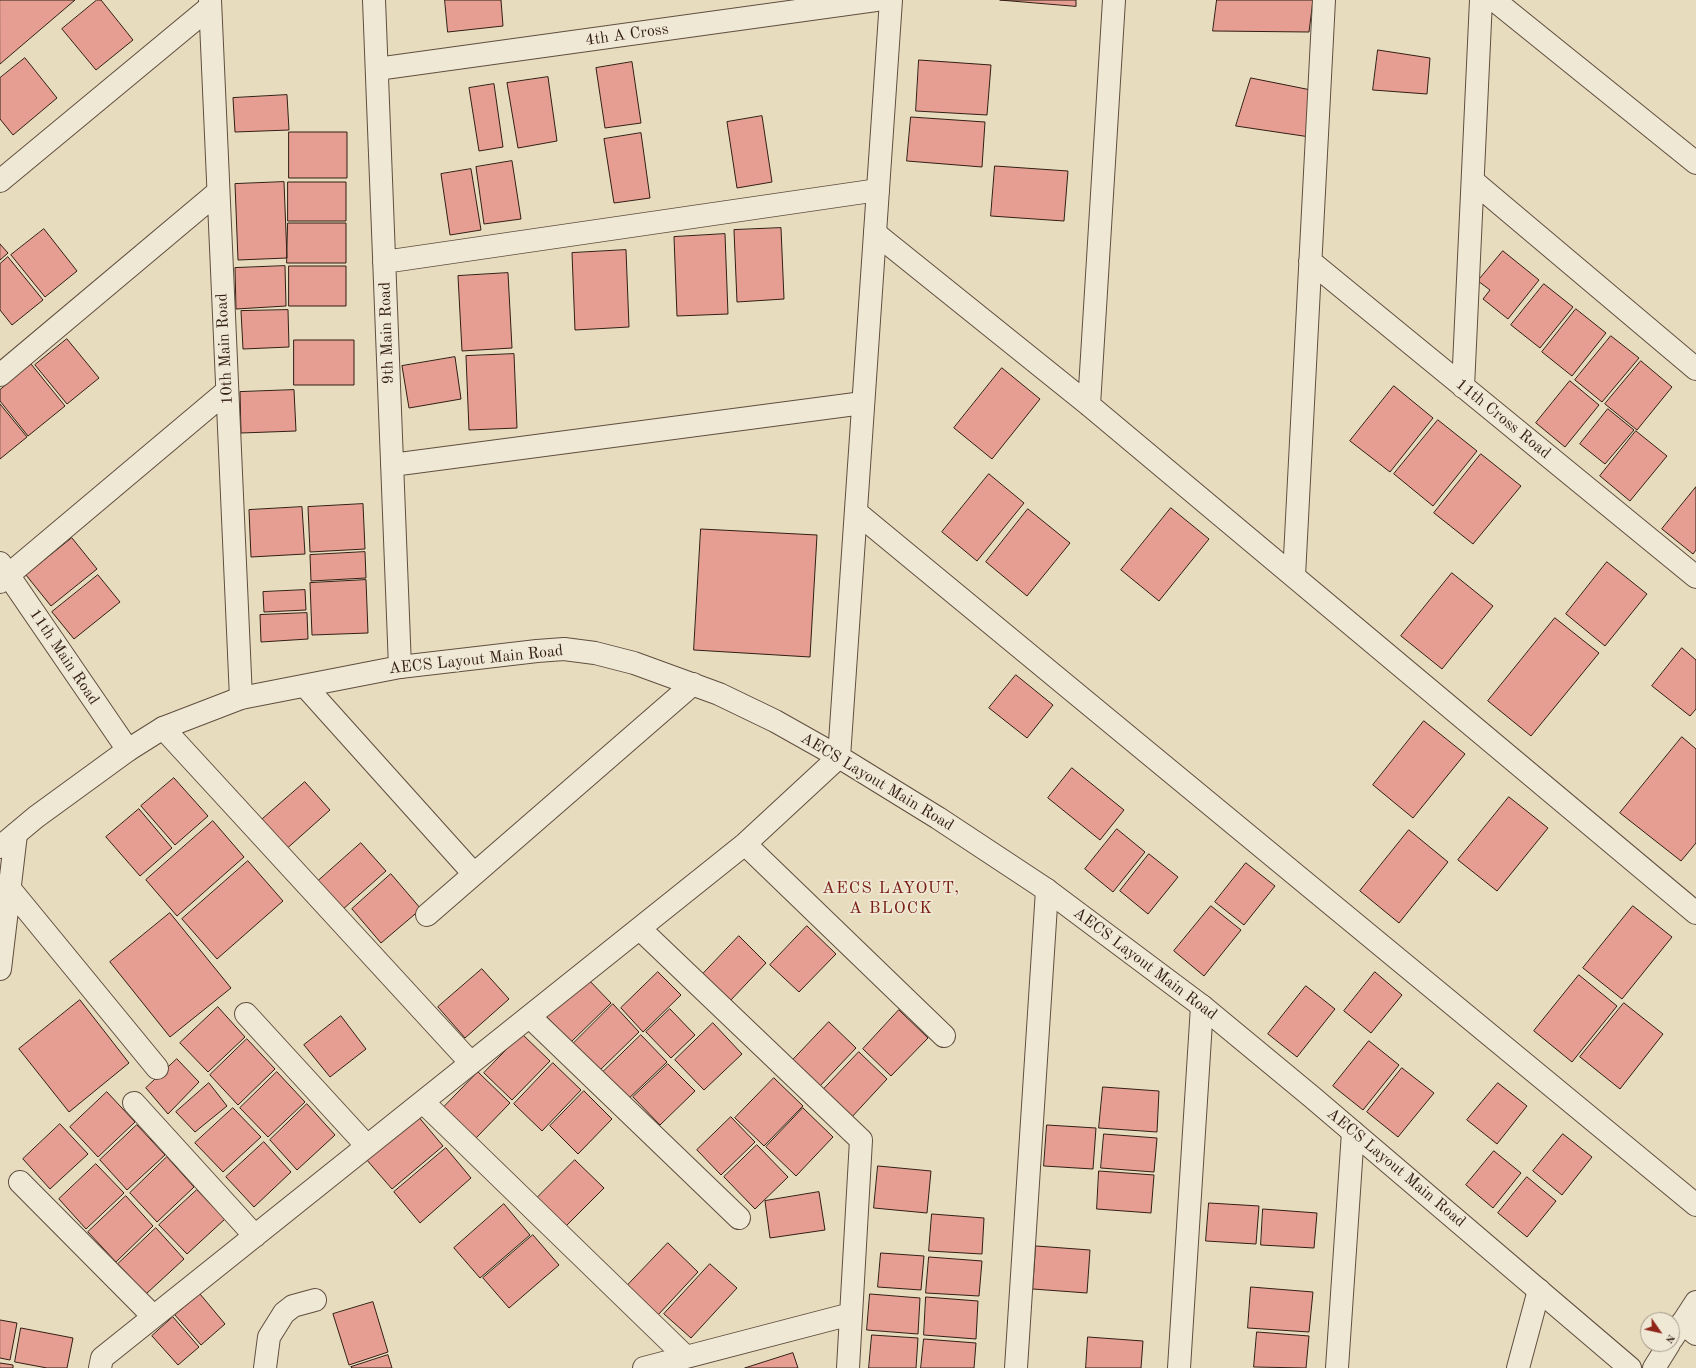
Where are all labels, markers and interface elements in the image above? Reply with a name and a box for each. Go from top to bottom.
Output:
street label: 4th A Cross [584,20,670,50]
street label: 9th Main Road [376,281,398,385]
street label: 10th Main Road [212,293,238,405]
street label: 11th Cross Road [1452,375,1554,463]
street label: 11th Main Road [25,605,103,709]
street label: AECS Layout Main Road [388,641,564,679]
street label: AECS Layout Main Road [797,729,957,835]
district label: AECS LAYOUT, A BLOCK [822,879,960,919]
street label: AECS Layout Main Road [1069,904,1221,1024]
street label: AECS Layout Main Road [1323,1104,1469,1232]
north arrow [1640,1312,1680,1352]
text: N [1663,1332,1676,1345]

